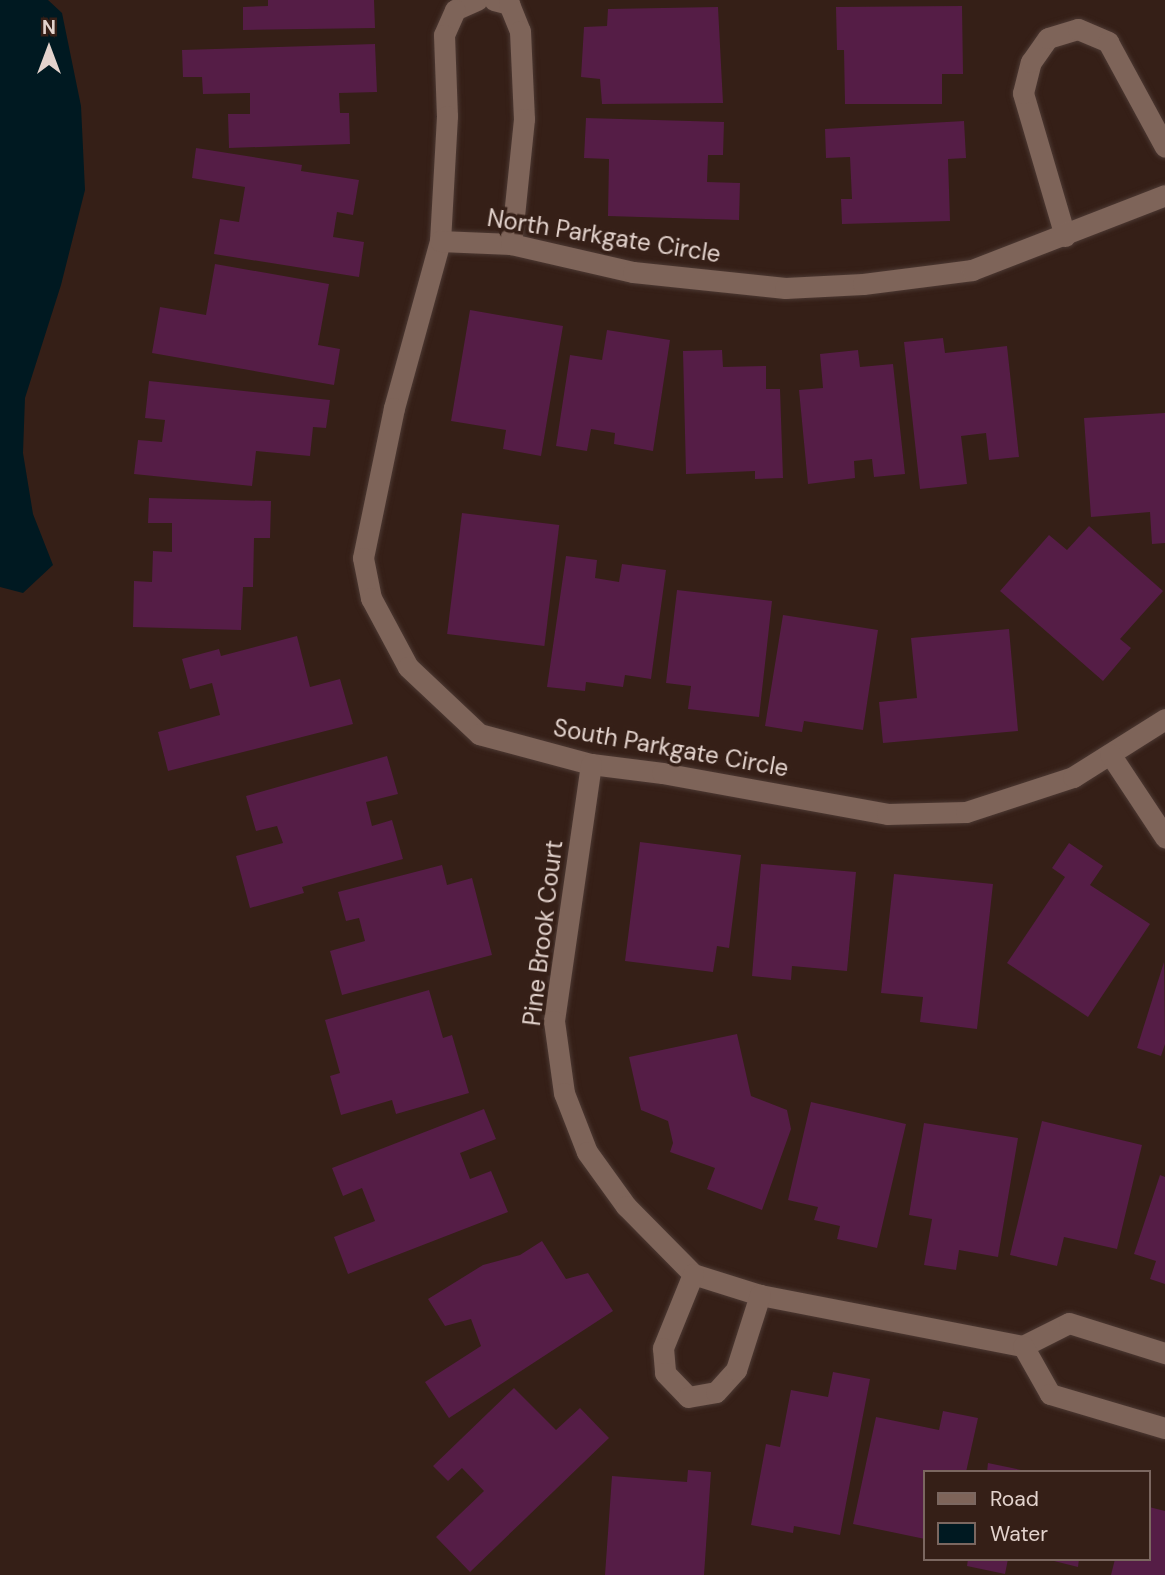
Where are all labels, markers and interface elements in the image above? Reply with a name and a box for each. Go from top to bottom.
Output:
north arrow [14,14,84,84]
text: N [42,15,56,40]
street label: North Parkgate Circle [485,203,723,269]
street label: South Parkgate Circle [551,713,791,783]
street label: Pine Brook Court [517,839,569,1027]
legend [923,1470,1151,1561]
text: Road [990,1485,1039,1513]
text: Water [990,1520,1048,1548]

